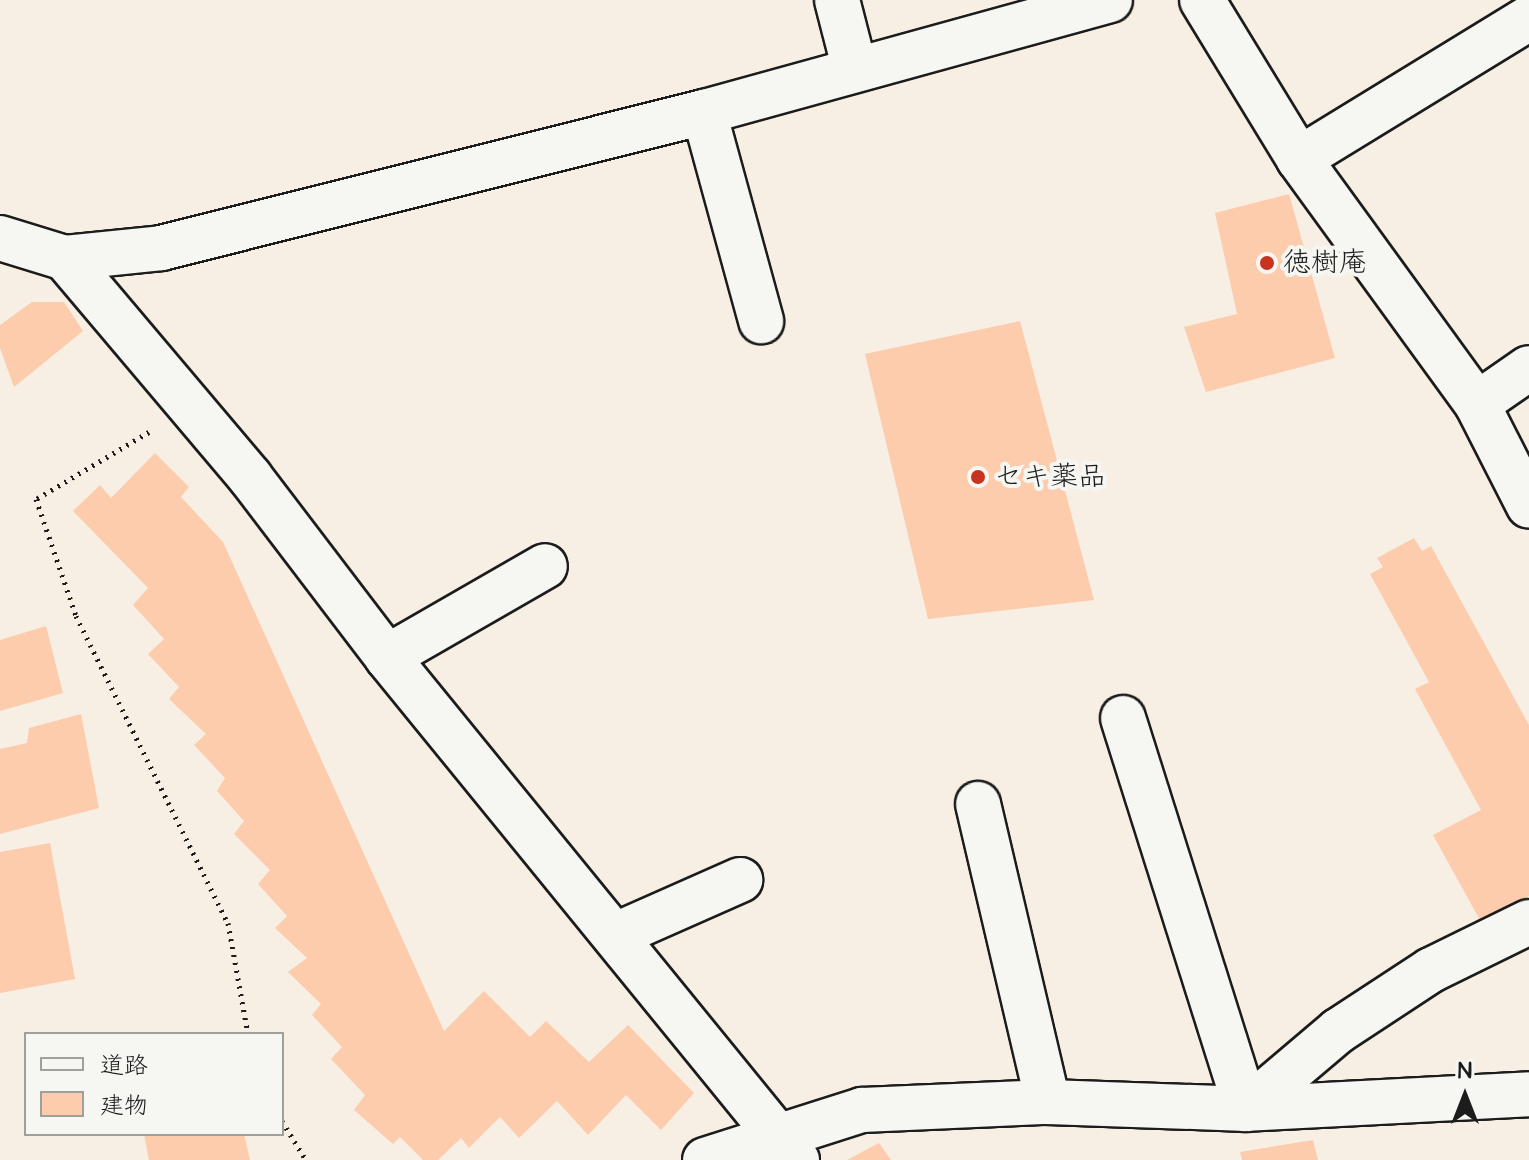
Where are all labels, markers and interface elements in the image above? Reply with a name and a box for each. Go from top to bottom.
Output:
place label: 徳樹庵 [1283,246,1367,280]
marker: 徳樹庵 [1258,254,1276,272]
place label: セキ薬品 [994,460,1106,494]
marker: セキ薬品 [969,468,987,486]
legend [24,1032,284,1136]
text: 道路 [100,1049,148,1083]
north arrow [1425,1056,1505,1136]
text: N [1458,1056,1472,1087]
text: 建物 [100,1089,148,1123]

